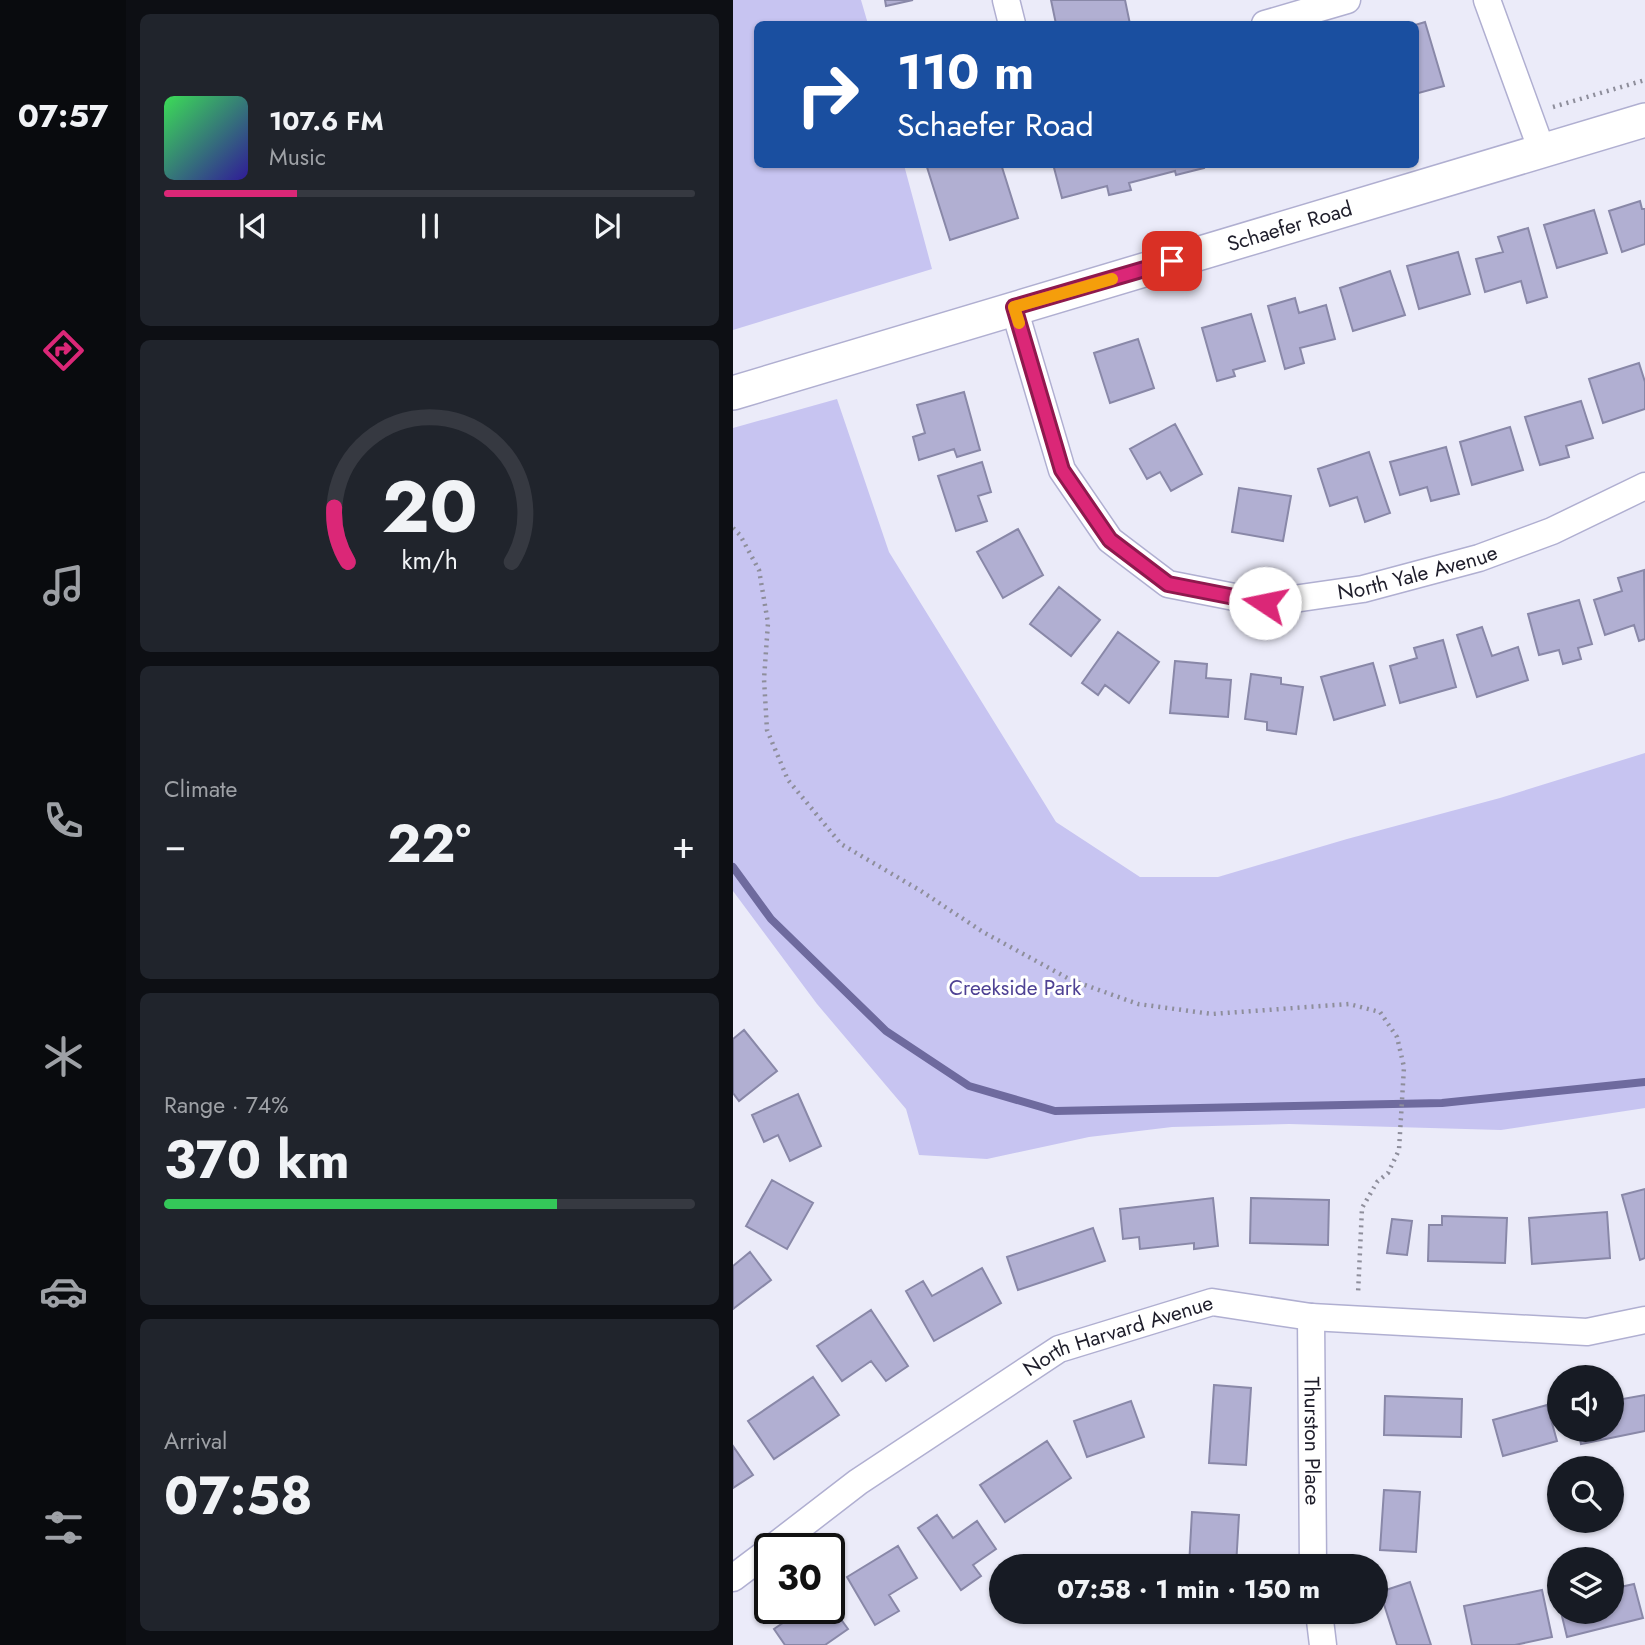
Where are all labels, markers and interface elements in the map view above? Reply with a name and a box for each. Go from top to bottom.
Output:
text: 110 m [897,37,1034,107]
icon: right [782,49,873,140]
text: 07:57 [18,93,108,139]
text: 107.6 FM [269,102,384,140]
text: Schaefer Road [897,102,1094,148]
text: Music [269,140,326,174]
street label: Schaefer Road [1223,193,1356,259]
icon: previous [234,207,272,245]
icon: pause [411,207,449,245]
icon: next [588,207,626,245]
pin [1142,231,1202,291]
icon: arrive [1153,242,1191,280]
icon: directions [39,326,88,375]
text: 20 [382,455,477,560]
street label: North Yale Avenue [1335,537,1502,607]
text: km/h [401,542,458,578]
icon: music [39,561,88,610]
position arrow [1228,566,1302,640]
text: Climate [164,772,237,806]
icon: phone [39,796,88,845]
text: 22° [387,806,471,882]
text: − [164,817,186,872]
text: + [672,817,695,872]
park label: Creekside Park [949,973,1082,1003]
icon: climate [39,1032,88,1081]
text: Range · 74% [164,1088,288,1122]
text: 370 km [164,1122,350,1198]
icon: car [39,1267,88,1316]
street label: North Harvard Avenue [1017,1287,1217,1384]
map controls [1547,1365,1624,1624]
button: sound [1547,1365,1624,1442]
street label: Thurston Place [1296,1377,1328,1506]
text: Arrival [164,1424,227,1458]
button: search [1547,1456,1624,1533]
text: 07:58 [164,1458,313,1534]
icon: filters [39,1503,88,1552]
speed limit sign: 30 [754,1533,845,1624]
button: layers [1547,1547,1624,1624]
text: 07:58 · 1 min · 150 m [1057,1570,1320,1608]

